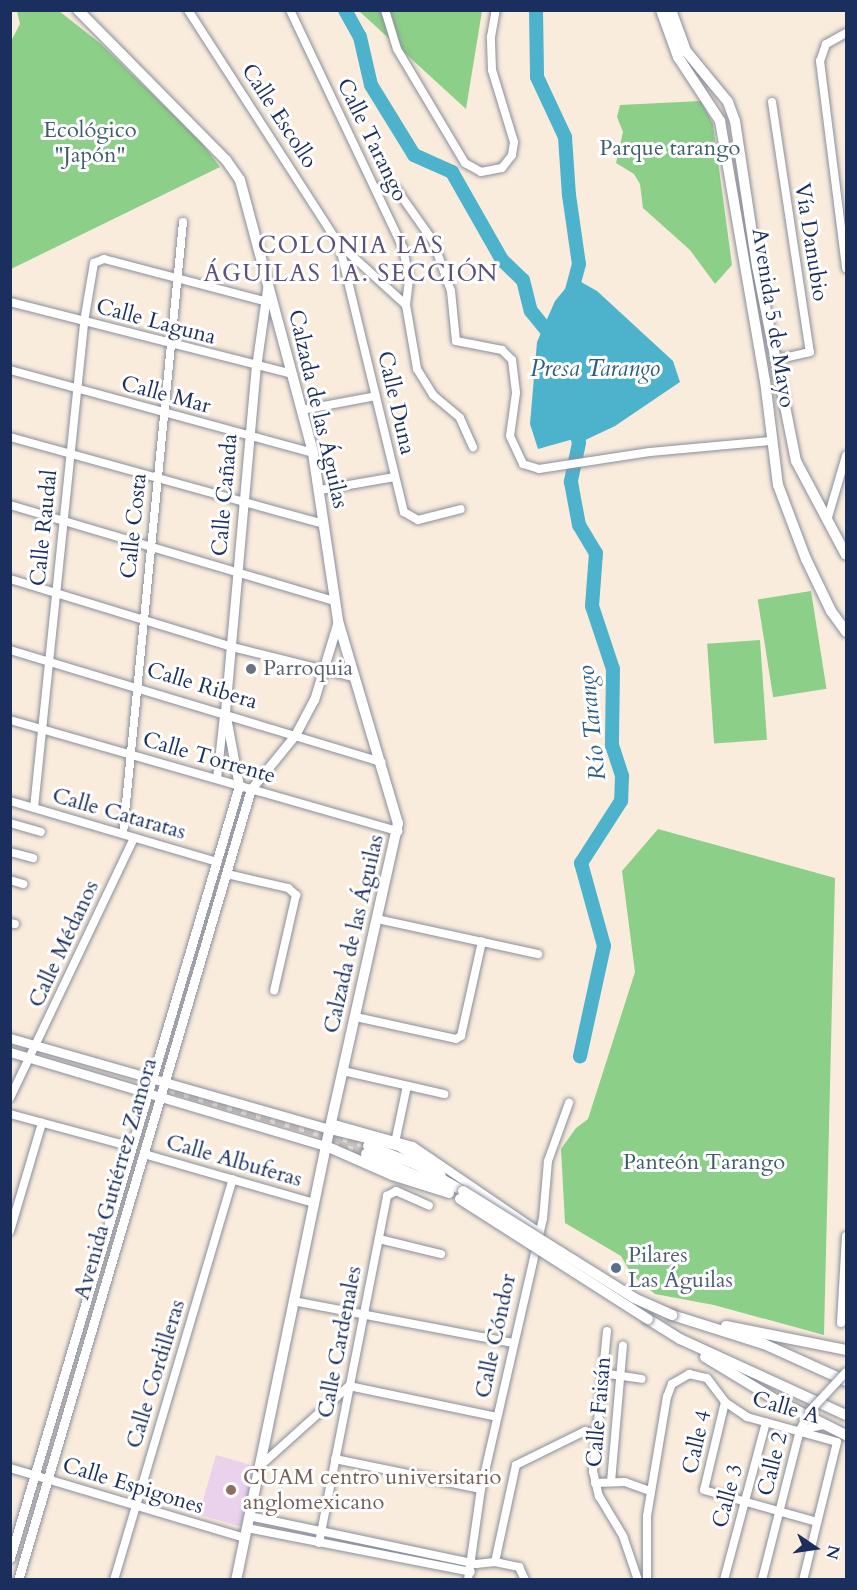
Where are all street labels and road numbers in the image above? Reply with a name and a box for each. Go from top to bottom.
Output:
street label: Calle Escollo [235,59,323,173]
street label: Calle Tarango [331,74,413,206]
street label: Vía Danubio [789,181,833,303]
street label: Avenida 5 de Mayo [746,226,800,410]
street label: Calle Laguna [93,293,219,351]
street label: Calzada de las Águilas [282,307,354,511]
street label: Calle Duna [371,349,421,457]
street label: Calle Mar [118,370,214,420]
street label: Calle Cañada [206,433,244,557]
street label: Calle Raudal [25,468,63,588]
street label: Calle Costa [115,472,153,580]
street label: Calle Ribera [144,657,260,715]
street label: Calle Torrente [140,726,278,790]
street label: Calle Cataratas [49,782,189,846]
street label: Calzada de las Águilas [318,832,390,1036]
street label: Calle Médanos [23,876,105,1012]
street label: Avenida Gutiérrez Zamora [69,1055,163,1303]
street label: Calle Albuferas [163,1129,305,1193]
street label: Calle Cardenales [312,1264,368,1420]
street label: Calle Cóndor [470,1272,522,1400]
street label: Calle Cordilleras [121,1296,191,1452]
street label: Calle Faisán [581,1356,617,1468]
street label: Calle A [749,1386,823,1430]
street label: Calle 4 [677,1408,717,1476]
street label: Calle 2 [752,1429,794,1499]
street label: Calle Espigones [59,1452,207,1520]
street label: Calle 3 [707,1461,749,1531]

